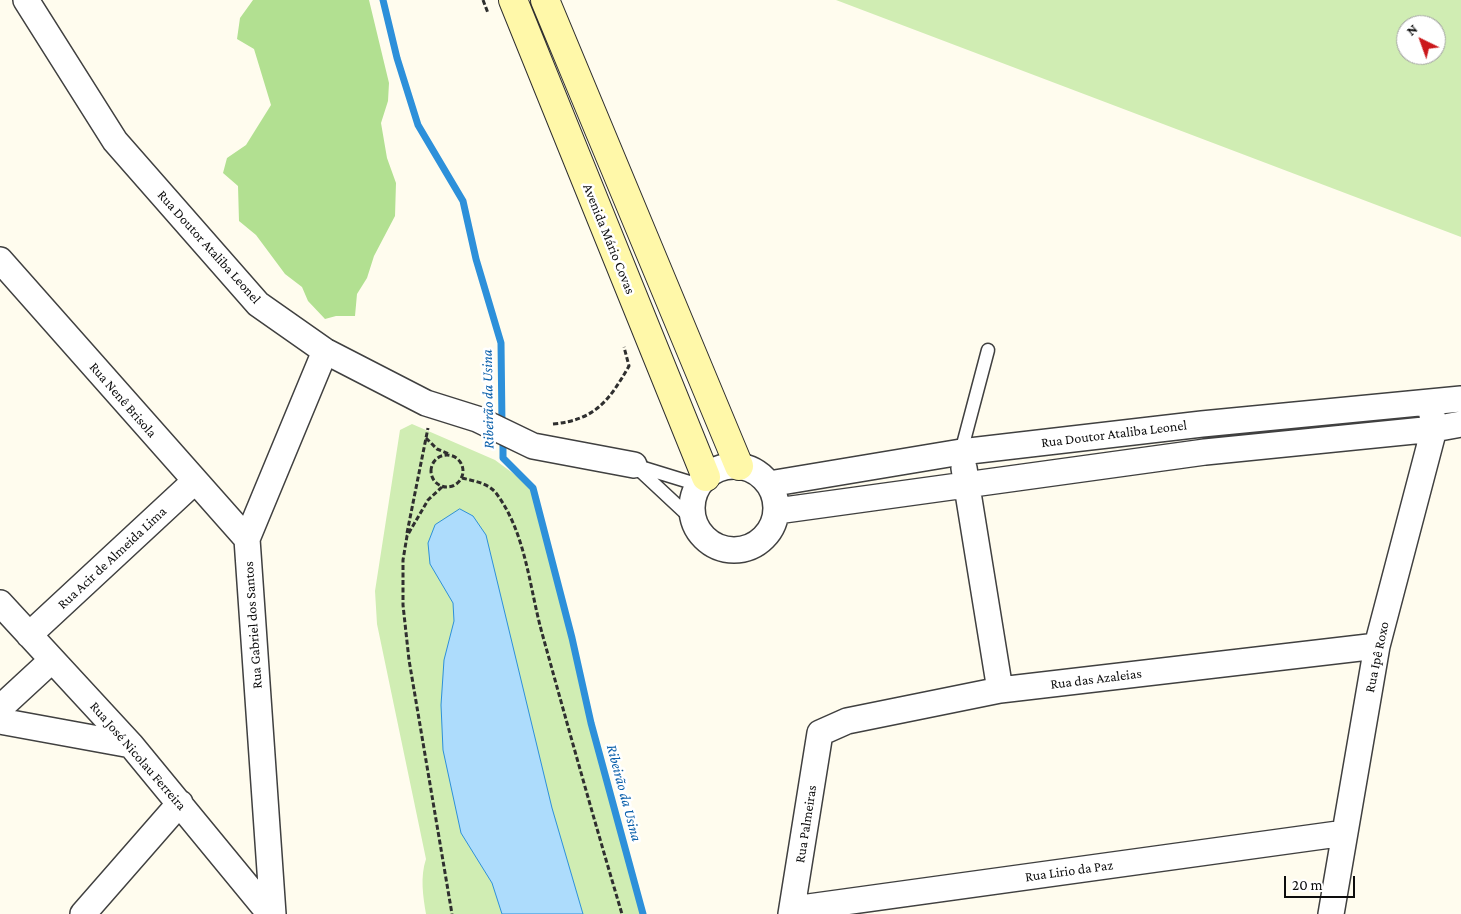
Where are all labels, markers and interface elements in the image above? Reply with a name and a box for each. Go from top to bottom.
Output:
north arrow [1396,15,1446,65]
text: N [1403,20,1421,39]
street label: Avenida Mário Covas [579,181,639,297]
street label: Rua Doutor Ataliba Leonel [154,187,264,307]
water label: Ribeirão da Usina [478,349,498,449]
street label: Rua Nenê Brisola [86,359,160,441]
street label: Rua Doutor Ataliba Leonel [1040,417,1188,451]
street label: Rua Acir de Almeida Lima [54,503,170,613]
street label: Rua Gabriel dos Santos [240,561,266,689]
street label: Rua Ipê Roxo [1361,620,1393,694]
street label: Rua das Azaleias [1049,665,1143,693]
street label: Rua José Nicolau Ferreira [86,698,190,814]
water label: Ribeirão da Usina [602,743,646,843]
street label: Rua Palmeiras [792,784,820,864]
street label: Rua Lirio da Paz [1024,857,1114,885]
scale bar [1286,866,1357,898]
text: 20 m [1292,877,1323,893]

